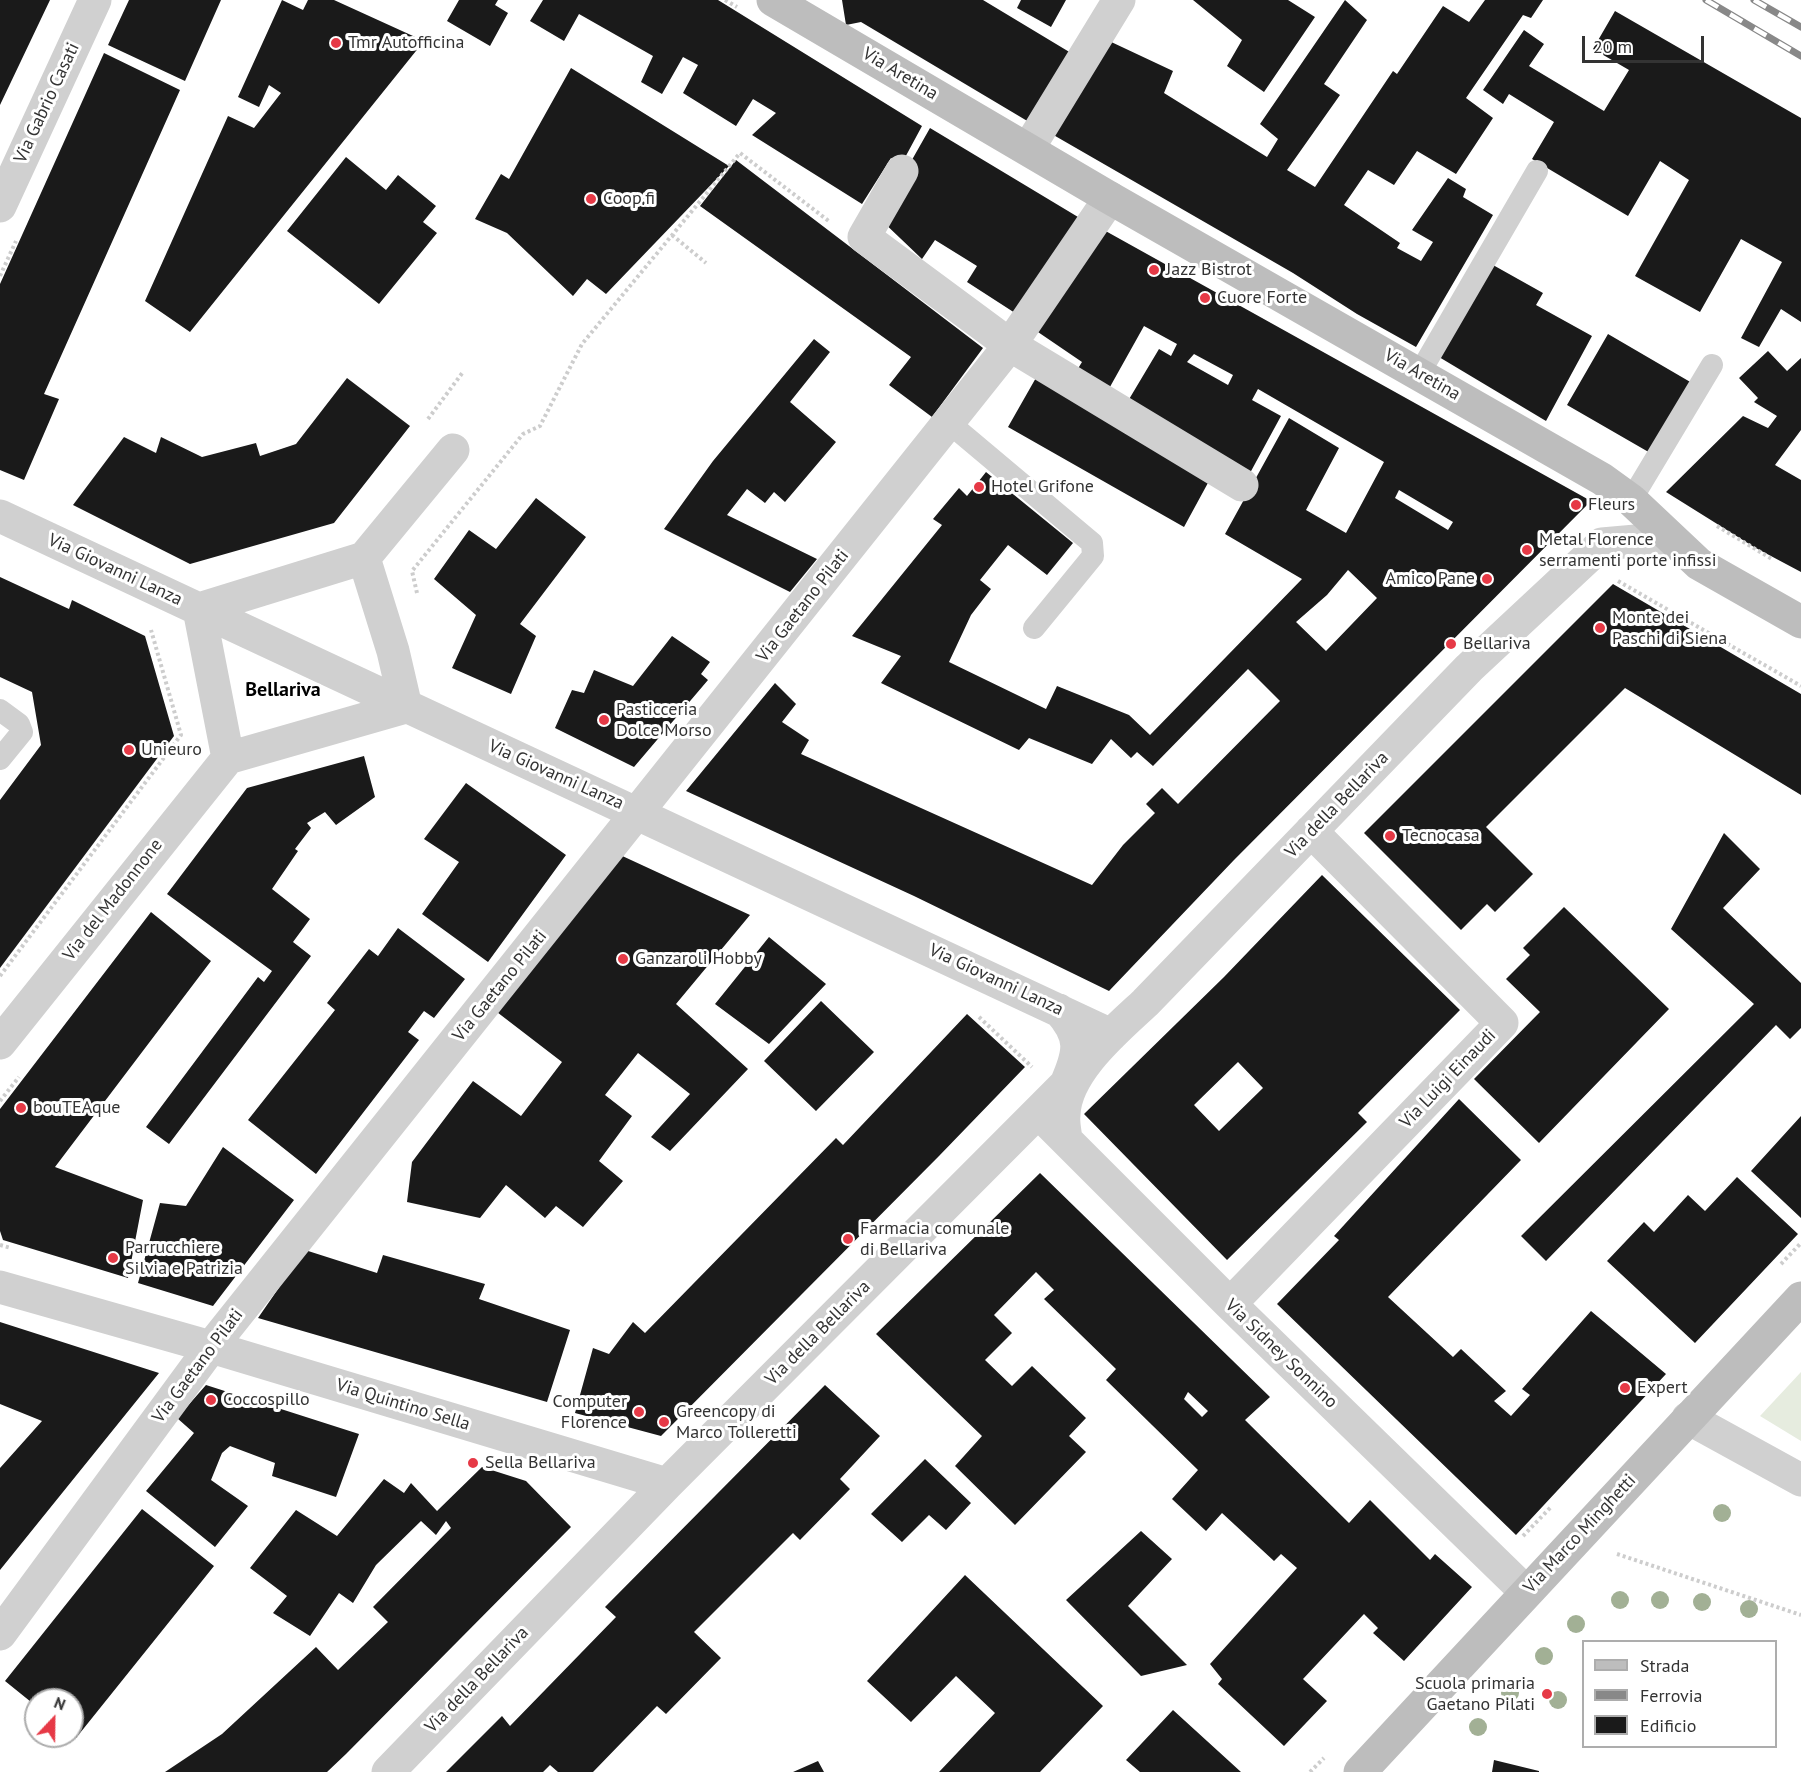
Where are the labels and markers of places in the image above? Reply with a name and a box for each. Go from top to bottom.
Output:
place label: Tmr Autofficina [348,32,464,54]
marker: Tmr Autofficina [329,36,343,50]
place label: Coop.fi [603,188,655,210]
marker: Coop.fi [584,192,598,206]
place label: Jazz Bistrot [1166,259,1252,281]
marker: Jazz Bistrot [1147,263,1161,277]
place label: Cuore Forte [1217,287,1307,309]
marker: Cuore Forte [1198,291,1212,305]
place label: Hotel Grifone [991,476,1094,498]
marker: Hotel Grifone [972,480,986,494]
place label: Fleurs [1588,494,1635,516]
marker: Fleurs [1569,498,1583,512]
place label: Metal Florence serramenti porte infissi [1539,529,1716,572]
marker: Metal Florence serramenti porte infissi [1520,543,1534,557]
place label: Amico Pane [1386,568,1475,590]
marker: Amico Pane [1480,572,1494,586]
place label: Monte dei Paschi di Siena [1612,607,1727,650]
marker: Monte dei Paschi di Siena [1593,621,1607,635]
place label: Bellariva [1463,633,1531,655]
marker: Bellariva [1444,637,1458,651]
place label: Pasticceria Dolce Morso [616,699,712,742]
marker: Pasticceria Dolce Morso [597,713,611,727]
place label: Unieuro [141,739,202,761]
marker: Unieuro [122,743,136,757]
place label: Tecnocasa [1402,825,1480,847]
marker: Tecnocasa [1383,829,1397,843]
place label: Ganzaroli Hobby [635,948,762,970]
marker: Ganzaroli Hobby [616,952,630,966]
place label: bouTEAque [33,1097,121,1119]
marker: bouTEAque [14,1101,28,1115]
place label: Farmacia comunale di Bellariva [860,1218,1009,1260]
marker: Farmacia comunale di Bellariva [841,1232,855,1246]
place label: Parrucchiere Silvia e Patrizia [125,1237,243,1280]
marker: Parrucchiere Silvia e Patrizia [106,1251,120,1265]
place label: Expert [1637,1377,1688,1399]
marker: Expert [1618,1381,1632,1395]
place label: Coccospillo [223,1389,310,1411]
place label: Computer Florence [552,1391,627,1434]
marker: Coccospillo [204,1393,218,1407]
place label: Greencopy di Marco Tolleretti [676,1401,797,1444]
marker: Computer Florence [632,1405,646,1419]
marker: Greencopy di Marco Tolleretti [657,1415,671,1429]
place label: Sella Bellariva [485,1452,596,1474]
marker: Sella Bellariva [466,1456,480,1470]
place label: Scuola primaria Gaetano Pilati [1415,1673,1535,1716]
marker: Scuola primaria Gaetano Pilati [1540,1687,1554,1701]

